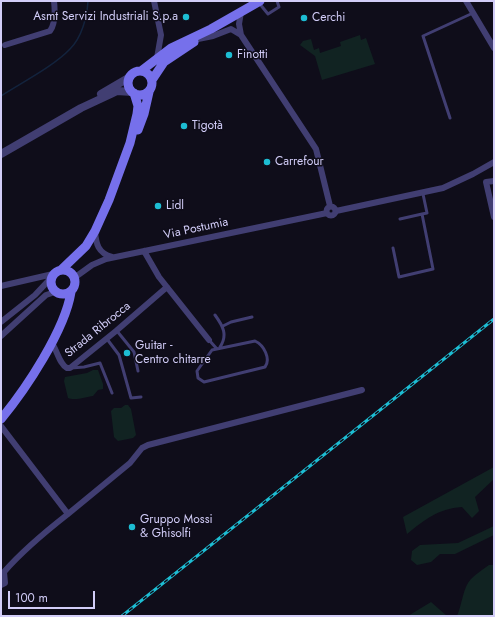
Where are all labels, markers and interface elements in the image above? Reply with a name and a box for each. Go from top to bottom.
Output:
place label: Asmt Servizi Industriali S.p.a [33,10,178,24]
place label: Cerchi [312,11,345,25]
marker: Asmt Servizi Industriali S.p.a [181,12,191,22]
marker: Cerchi [299,13,309,23]
place label: Finotti [237,48,268,62]
marker: Finotti [224,50,234,60]
place label: Tigotà [192,119,223,133]
marker: Tigotà [179,121,189,131]
place label: Carrefour [275,155,324,169]
marker: Carrefour [262,157,272,167]
place label: Lidl [166,199,184,213]
marker: Lidl [153,201,163,211]
street label: Via Postumia [162,215,230,243]
street label: Strada Ribrocca [62,299,134,361]
place label: Guitar - Centro chitarre [135,339,211,367]
marker: Guitar - Centro chitarre [122,348,132,358]
place label: Gruppo Mossi & Ghisolfi [140,513,213,541]
marker: Gruppo Mossi & Ghisolfi [127,522,137,532]
scale bar [10,583,97,609]
text: 100 m [15,589,48,607]

